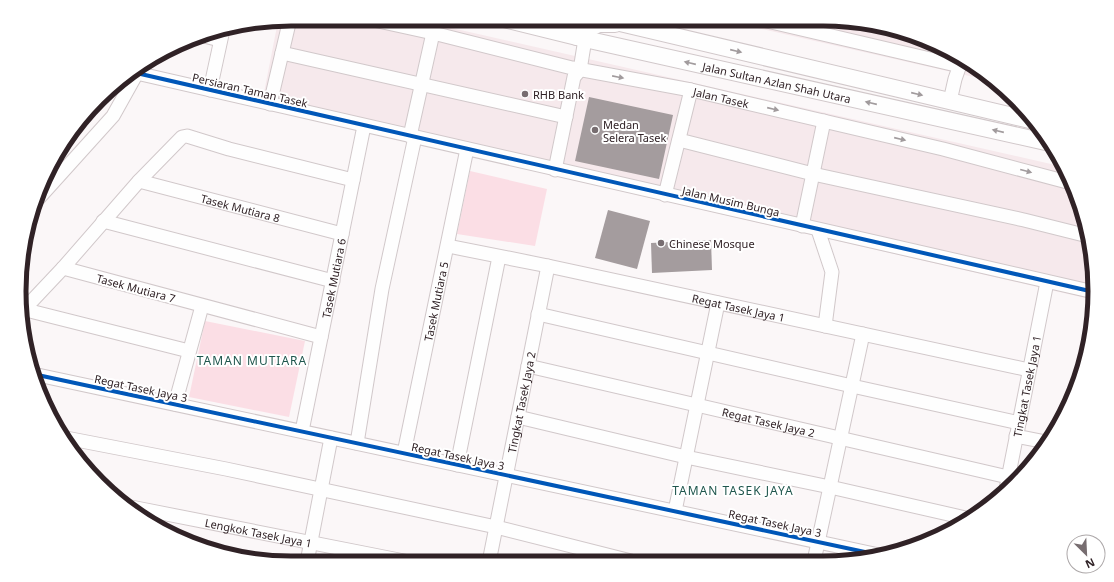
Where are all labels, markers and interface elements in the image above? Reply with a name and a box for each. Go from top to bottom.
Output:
one-way arrow [730,48,743,54]
street label: Jalan Sultan Azlan Shah Utara [700,58,853,106]
one-way arrow [684,59,696,65]
street label: Persiaran Taman Tasek [191,69,309,111]
one-way arrow [612,74,624,80]
street label: Jalan Tasek [691,83,751,111]
place label: RHB Bank [533,87,584,102]
marker: RHB Bank [520,89,530,99]
one-way arrow [911,91,924,97]
one-way arrow [865,100,877,106]
one-way arrow [767,107,779,113]
place label: Medan Selera Tasek [603,117,667,145]
marker: Medan Selera Tasek [590,125,600,135]
one-way arrow [992,128,1004,134]
one-way arrow [893,136,906,142]
one-way arrow [1020,168,1032,174]
street label: Jalan Musim Bunga [680,182,781,220]
street label: Tasek Mutiara 8 [199,190,282,225]
place label: Chinese Mosque [669,236,755,251]
street label: Tasek Mutiara 6 [318,237,349,319]
marker: Chinese Mosque [656,238,666,248]
street label: Tasek Mutiara 5 [420,260,451,342]
street label: Tasek Mutiara 7 [95,270,177,306]
street label: Regat Tasek Jaya 1 [691,290,786,325]
street label: Tingkat Tasek Jaya 1 [1009,334,1044,438]
street label: Tingkat Tasek Jaya 2 [503,350,538,454]
district label: TAMAN MUTIARA [197,352,307,369]
street label: Regat Tasek Jaya 3 [93,371,189,405]
street label: Regat Tasek Jaya 2 [721,404,816,440]
street label: Regat Tasek Jaya 3 [410,439,506,473]
district label: TAMAN TASEK JAYA [672,482,794,499]
street label: Regat Tasek Jaya 3 [727,506,823,540]
street label: Lengkok Tasek Jaya 1 [204,514,313,550]
north arrow [1066,534,1106,574]
text: N [1083,555,1097,572]

